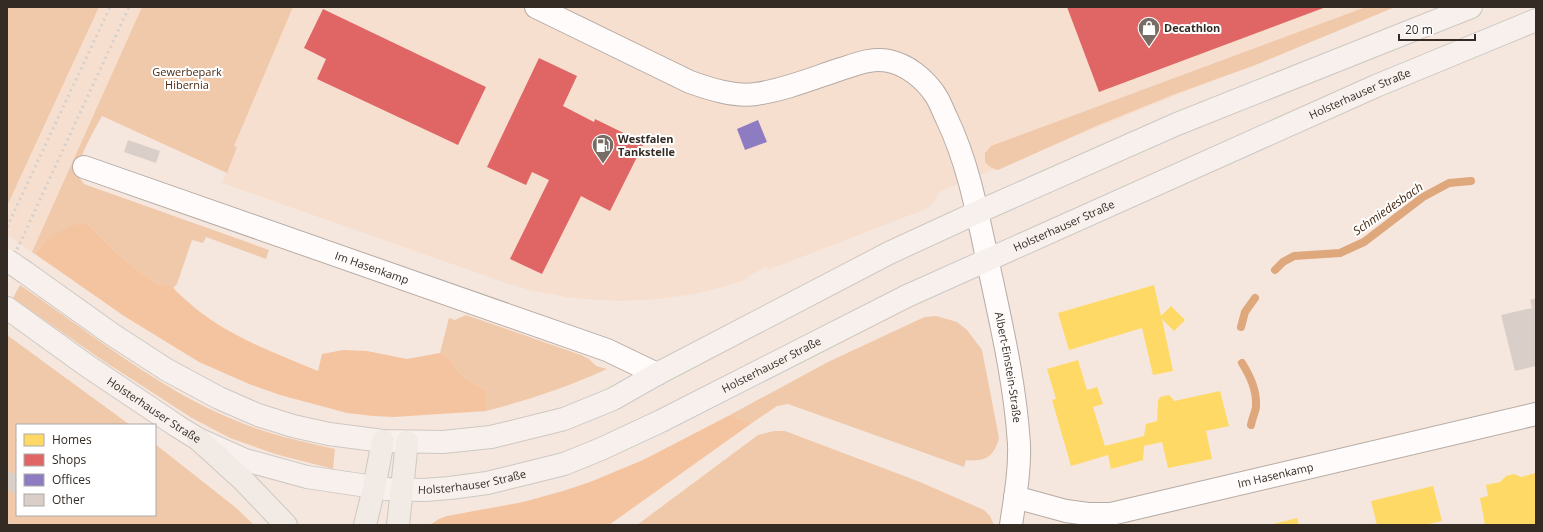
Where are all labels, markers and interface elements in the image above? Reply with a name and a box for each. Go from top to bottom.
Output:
shop icon: Decathlon [1136,15,1162,48]
scale bar [1399,16,1475,42]
place label: Decathlon [1164,20,1220,35]
text: 20 m [1405,21,1433,38]
park label: Gewerbepark Hibernia [152,64,222,92]
street label: Holsterhauser Straße [1306,65,1413,122]
place label: Westfalen Tankstelle [618,131,676,159]
fuel station icon: Westfalen Tankstelle [590,132,616,165]
water label: Schmiedesbach [1349,178,1426,239]
street label: Holsterhauser Straße [1011,196,1117,255]
street label: Im Hasenkamp [333,247,411,287]
street label: Albert-Einstein-Straße [992,310,1025,424]
street label: Holsterhauser Straße [719,333,823,396]
street label: Holsterhauser Straße [104,373,204,446]
legend [16,424,156,516]
text: Homes [52,431,92,448]
text: Shops [52,451,87,468]
street label: Im Hasenkamp [1236,459,1315,491]
street label: Holsterhauser Straße [418,466,527,497]
text: Offices [52,471,91,488]
text: Other [52,491,85,508]

